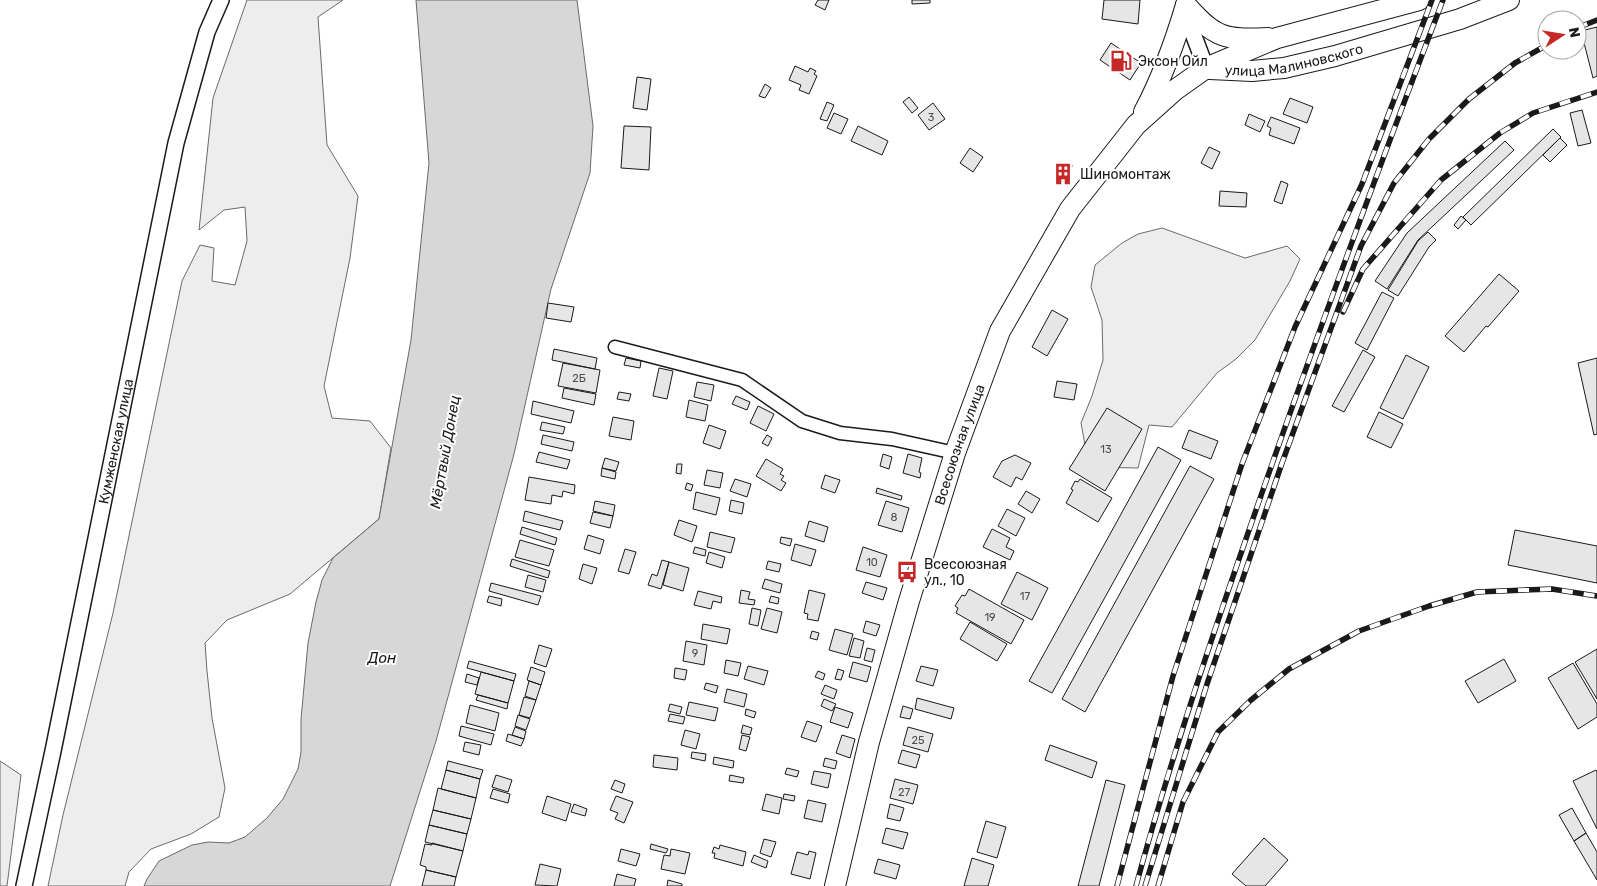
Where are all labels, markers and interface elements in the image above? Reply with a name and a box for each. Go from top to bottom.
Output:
north arrow [1537,10,1587,60]
text: N [1565,26,1584,39]
street label: улица Малиновского [1224,40,1365,80]
fuel station icon: Эксон Ойл [1108,48,1134,74]
place label: Эксон Ойл [1138,53,1208,70]
house number: 3 [928,111,935,124]
building icon: Шиномонтаж [1050,161,1076,187]
place label: Шиномонтаж [1080,166,1171,183]
house number: 2Б [572,372,586,385]
street label: Кумженская улица [95,377,137,505]
street label: Всесоюзная улица [931,382,988,507]
water label: Мёртвый Донец [426,394,464,510]
house number: 13 [1100,443,1112,456]
house number: 8 [891,511,898,524]
house number: 10 [866,556,878,569]
place label: Всесоюзная ул., 10 [924,556,1007,589]
bus stop icon: Всесоюзная ул., 10 [894,559,920,585]
house number: 17 [1020,590,1031,603]
house number: 19 [984,611,996,624]
house number: 9 [692,647,698,660]
water label: Дон [367,649,396,667]
house number: 25 [912,734,925,747]
house number: 27 [898,786,910,799]

